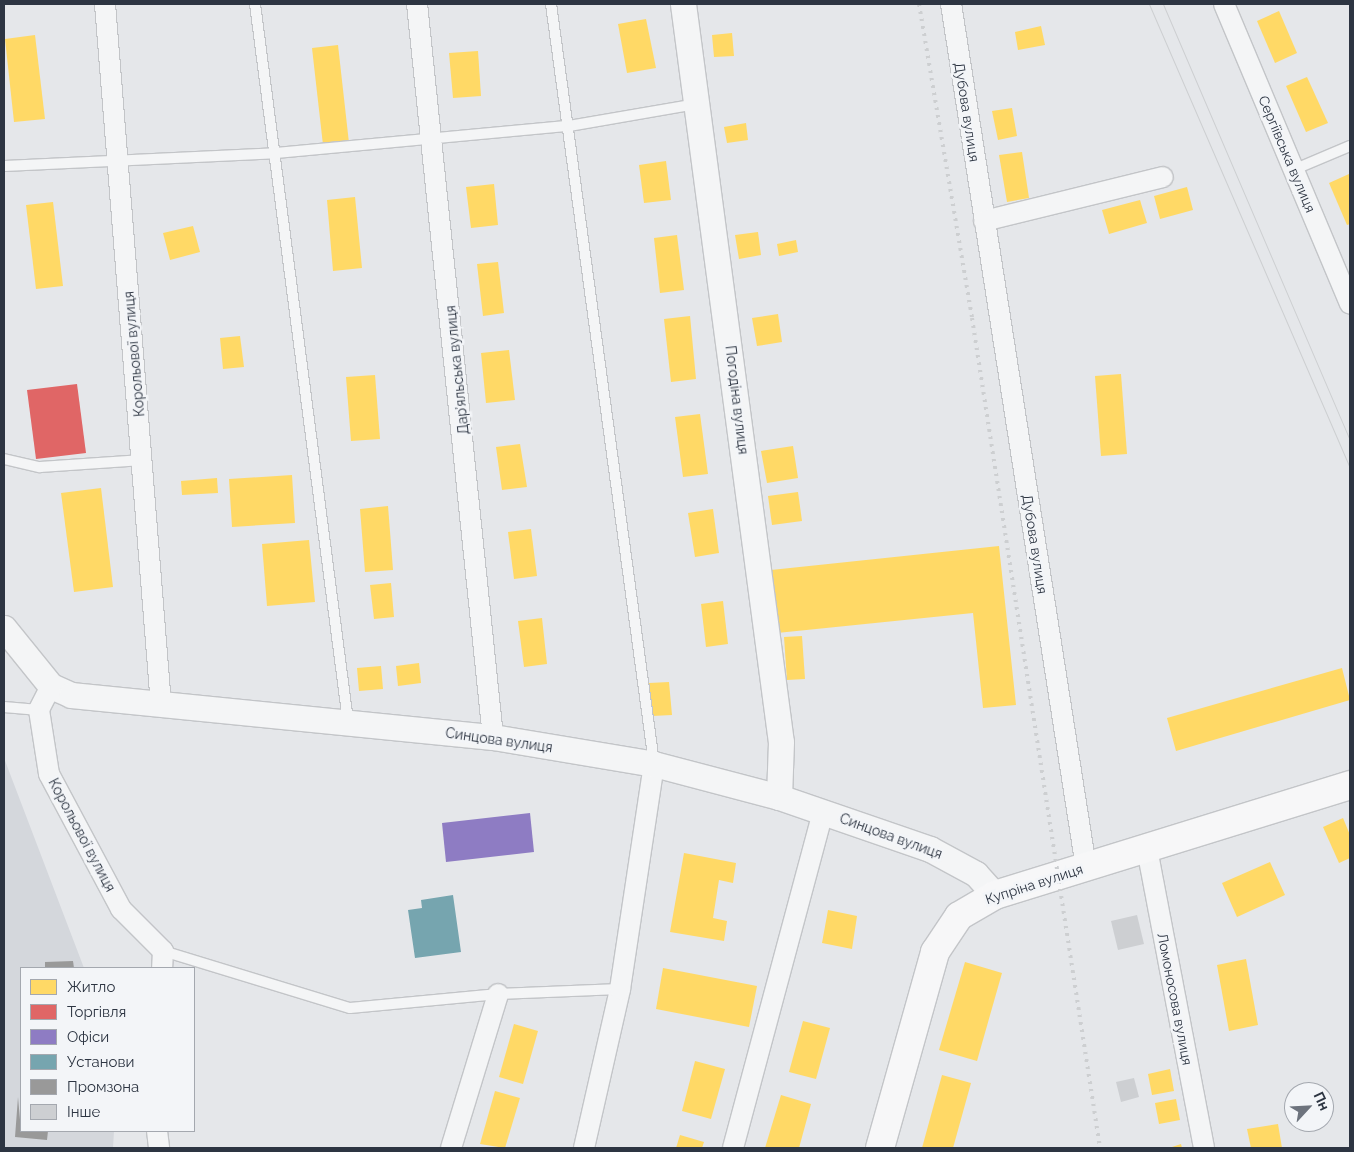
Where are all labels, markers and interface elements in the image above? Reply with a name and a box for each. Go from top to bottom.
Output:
street label: Дубова вулиця [951,61,983,163]
street label: Сергіївська вулиця [1255,93,1319,215]
street label: Корольової вулиця [120,290,148,418]
street label: Дар’яльська вулиця [442,305,472,435]
street label: Погодіна вулиця [722,345,752,455]
street label: Дубова вулиця [1019,493,1051,595]
street label: Синцова вулиця [444,724,554,756]
street label: Корольової вулиця [45,775,119,895]
street label: Синцова вулиця [837,810,945,862]
street label: Купріна вулиця [983,860,1085,908]
street label: Ломоносова вулиця [1154,931,1196,1067]
legend [20,967,195,1132]
text: Житло [67,978,115,996]
text: Торгівля [67,1003,126,1021]
text: Офіси [67,1028,109,1046]
text: Установи [67,1053,134,1071]
text: Промзона [67,1078,139,1096]
north arrow [1284,1082,1334,1132]
text: Пн [1311,1089,1333,1113]
text: Інше [67,1103,100,1121]

